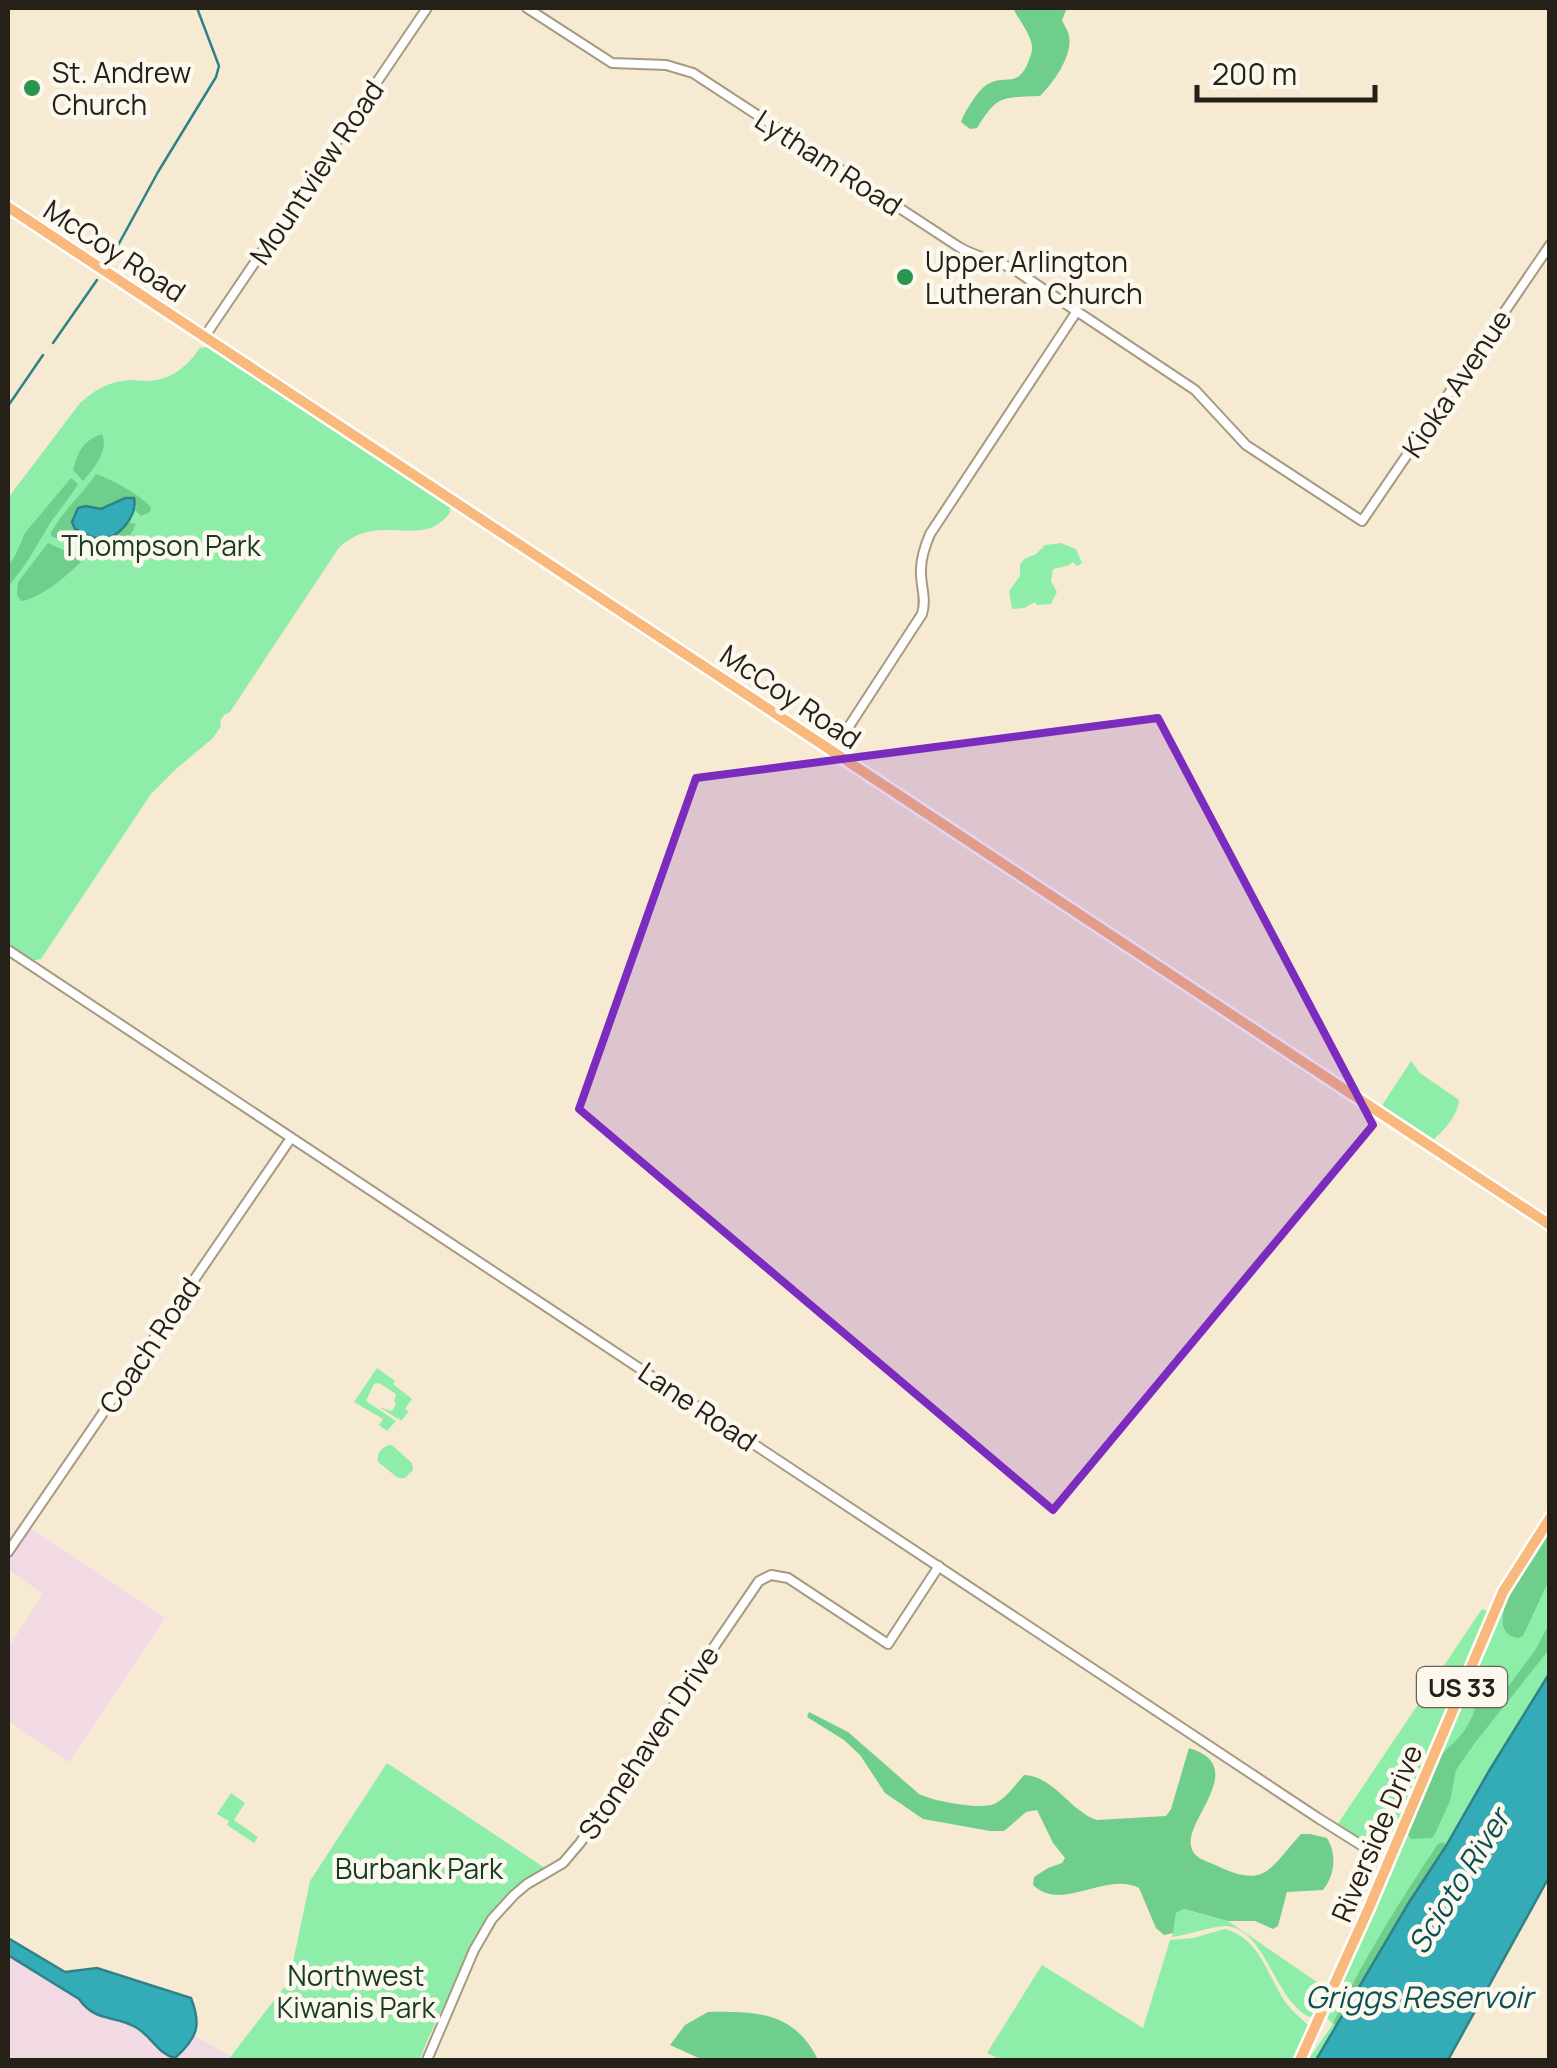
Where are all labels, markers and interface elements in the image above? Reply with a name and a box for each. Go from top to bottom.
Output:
scale bar [1197,40,1374,102]
place label: St. Andrew Church [52,53,191,123]
text: 200 m [1212,53,1297,94]
street label: Mountview Road [240,72,392,272]
marker: St. Andrew Church [21,77,43,99]
street label: Lytham Road [748,100,910,224]
street label: McCoy Road [37,190,193,310]
place label: Upper Arlington Lutheran Church [925,242,1143,312]
marker: Upper Arlington Lutheran Church [894,266,916,288]
street label: Kioka Avenue [1393,302,1519,464]
park label: Thompson Park [61,526,262,564]
street label: McCoy Road [713,635,869,757]
street label: Coach Road [90,1270,208,1420]
street label: Lane Road [632,1353,764,1459]
street label: Stonehaven Drive [569,1638,727,1846]
road number: US 33 [1417,1667,1507,1707]
street label: Riverside Drive [1322,1739,1430,1927]
water label: Scioto River [1397,1797,1521,1961]
park label: Burbank Park [335,1849,504,1887]
park label: Northwest Kiwanis Park [277,1956,436,2026]
water label: Griggs Reservoir [1306,1976,1537,2017]

